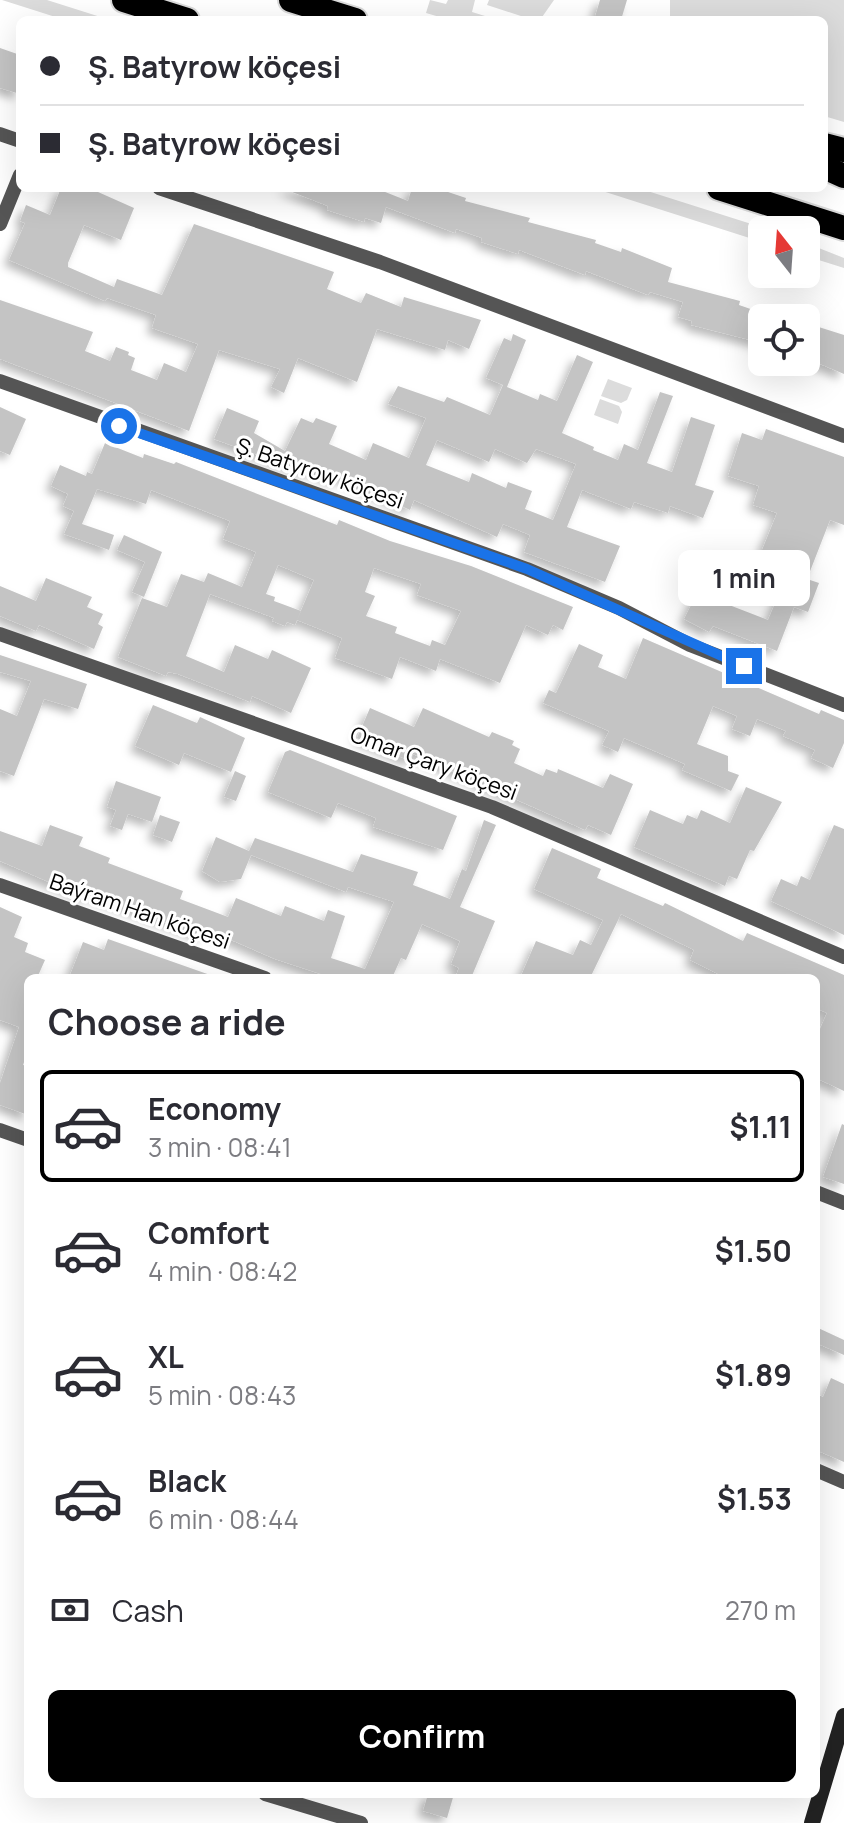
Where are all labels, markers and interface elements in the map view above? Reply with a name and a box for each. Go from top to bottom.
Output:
text: Ş. Batyrow köçesi [88,46,341,87]
text: Ş. Batyrow köçesi [88,123,341,164]
north arrow [748,216,820,288]
map controls [748,216,820,376]
button: locate [748,304,820,376]
route start [101,408,137,444]
street label: Ş. Batyrow köçesi [232,430,408,516]
callout: 1 min [678,550,810,606]
text: 1 min [712,560,776,596]
route end [726,648,762,684]
street label: Omar Çary köçesi [346,719,522,807]
street label: Baýram Han köçesi [46,866,234,956]
text: Choose a ride [48,997,286,1046]
text: Economy [148,1088,281,1129]
icon: car [52,1090,124,1162]
text: $1.11 [729,1106,792,1147]
text: 3 min · 08:41 [148,1129,292,1165]
text: Comfort [148,1212,270,1253]
icon: car [52,1214,124,1286]
text: $1.50 [715,1230,792,1271]
text: 4 min · 08:42 [148,1253,297,1289]
text: XL [148,1336,184,1377]
icon: car [52,1338,124,1410]
text: $1.89 [715,1354,792,1395]
text: 5 min · 08:43 [148,1377,297,1413]
text: Black [148,1460,226,1501]
icon: car [52,1462,124,1534]
text: $1.53 [717,1478,792,1519]
text: 6 min · 08:44 [148,1501,299,1537]
icon: cash [48,1588,92,1632]
text: Cash [112,1590,184,1631]
text: 270 m [725,1592,796,1628]
button: Confirm [48,1690,796,1782]

